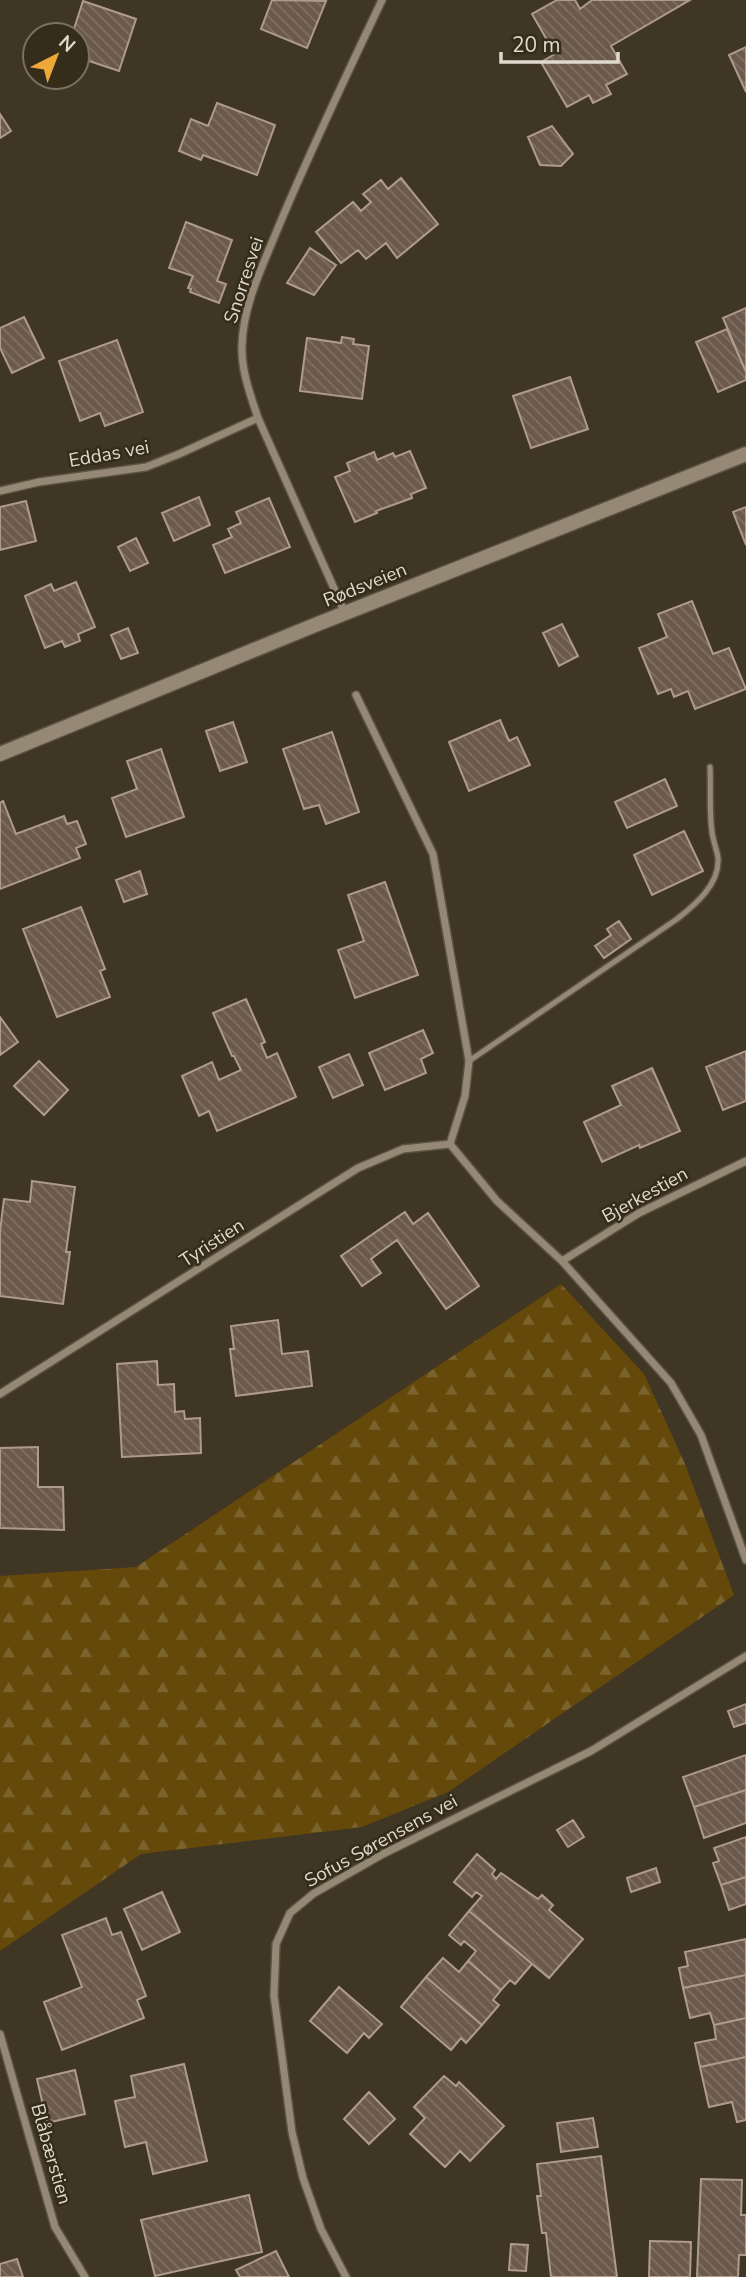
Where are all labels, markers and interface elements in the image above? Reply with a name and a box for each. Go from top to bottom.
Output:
north arrow [21,21,91,91]
scale bar [501,21,618,65]
text: N [53,30,81,59]
text: 20 m [512,31,561,59]
street label: Snorresvei [218,233,270,327]
street label: Eddas vei [67,434,151,474]
street label: Rødsveien [319,556,411,614]
street label: Bjerkestien [597,1161,693,1229]
street label: Tyristien [175,1212,249,1274]
street label: Sofus Sørensens vei [300,1788,462,1894]
street label: Blåbærstien [24,2101,78,2207]

